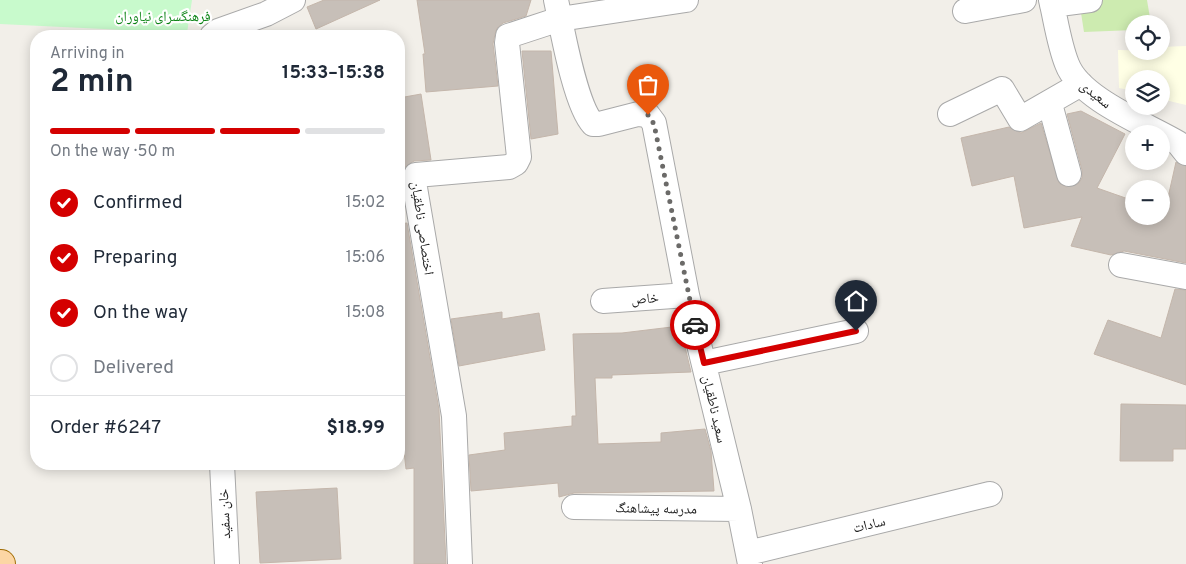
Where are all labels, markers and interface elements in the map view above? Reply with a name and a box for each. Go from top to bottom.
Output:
park label: فرهنگسرای نیاوران [115,9,211,26]
map controls [1125,15,1170,225]
button: locate [1125,15,1170,60]
text: Arriving in [50,44,125,64]
text: 15:33–15:38 [282,61,385,85]
text: 2 min [50,63,134,103]
pin [627,64,669,115]
button: layers [1125,70,1170,115]
icon: bag [634,71,662,99]
street label: سعیدی [1076,77,1114,113]
button: + [1125,125,1170,170]
text: On the way · 50 m [50,142,175,162]
street label: اختصاصی ناطقیان [407,180,437,276]
button: − [1125,180,1170,225]
icon: check [50,189,78,217]
text: Confirmed [93,191,183,215]
text: 15:02 [345,193,385,213]
icon: check [50,244,78,272]
text: Preparing [93,246,177,270]
text: 15:06 [346,248,385,268]
pin [835,280,877,331]
icon: home [842,287,870,315]
street label: خاص [631,290,660,309]
icon: check [50,299,78,327]
courier [670,300,720,350]
text: On the way [93,301,188,325]
text: 15:08 [345,303,385,323]
icon: car [681,311,709,339]
text: Delivered [93,356,174,380]
street label: سعید ناطقیان [698,374,730,445]
text: Order #6247 [50,416,161,440]
text: $18.99 [326,416,385,440]
street label: خان سفید [216,488,235,539]
street label: مدرسه پیشاهنگ [615,500,697,519]
street label: سادات [851,513,887,538]

